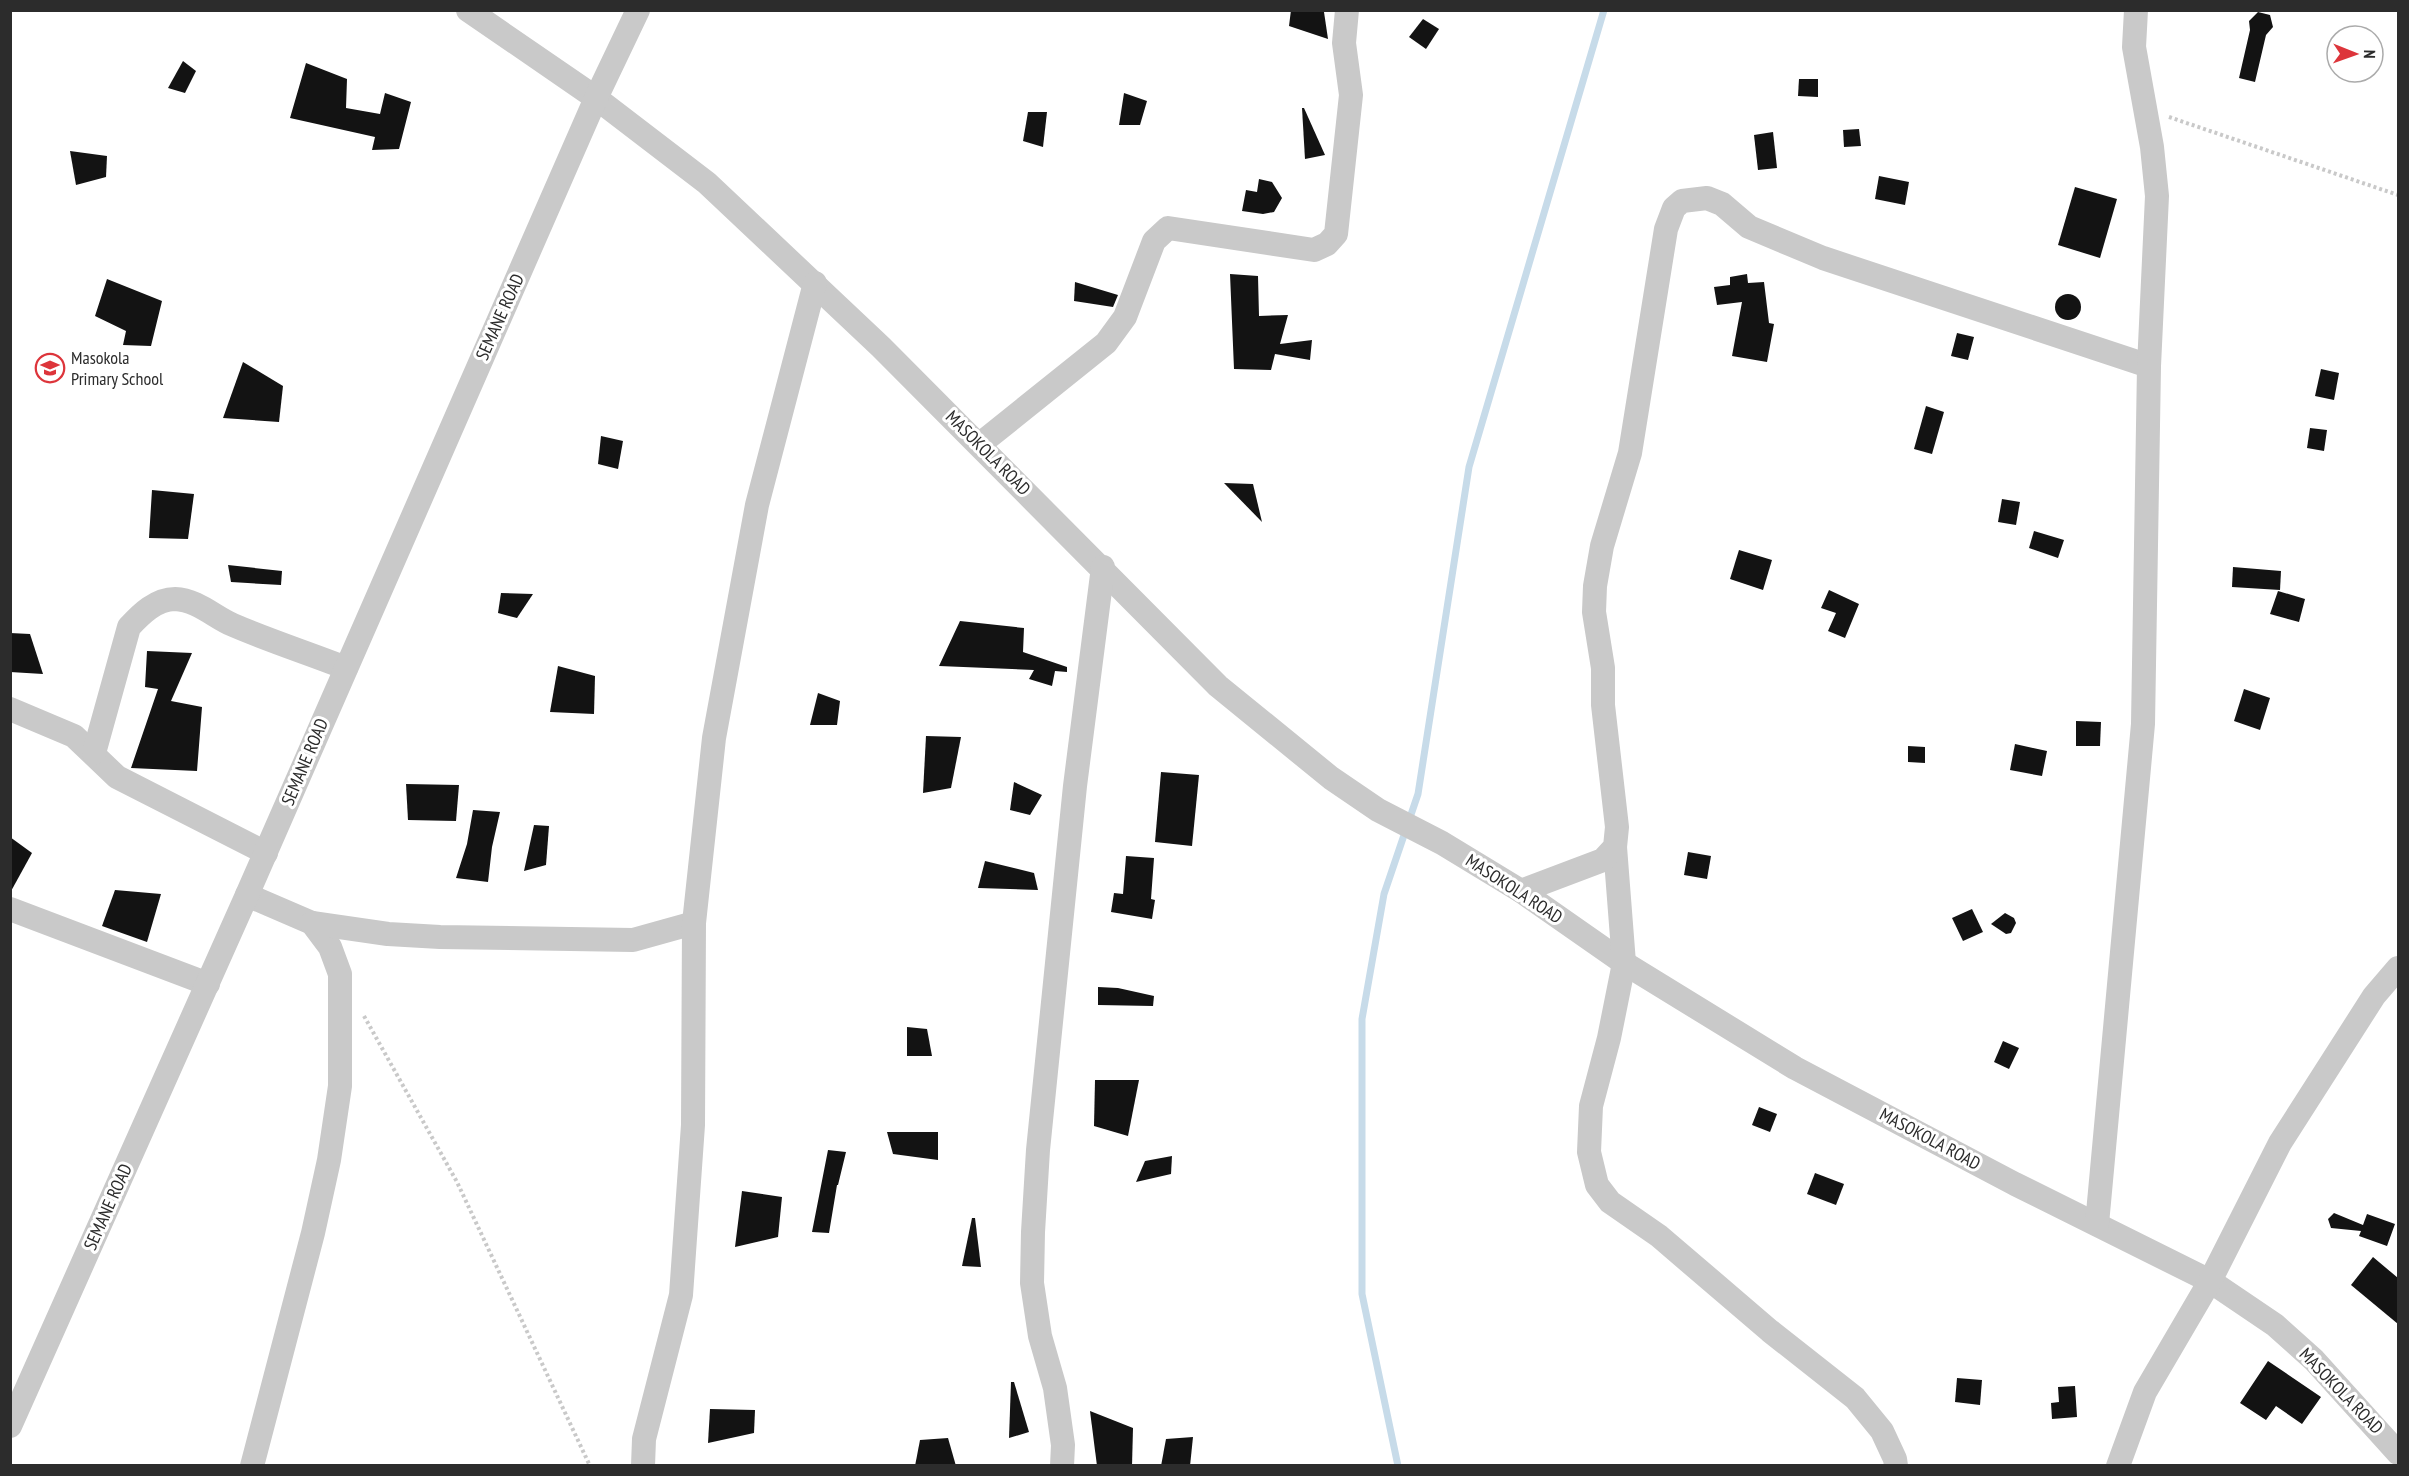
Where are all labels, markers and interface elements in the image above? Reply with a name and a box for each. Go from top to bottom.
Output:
north arrow [2325,24,2385,84]
text: N [2360,50,2380,59]
street label: SEMANE ROAD [470,270,529,364]
place label: Masokola Primary School [71,346,164,390]
school or university icon: Masokola Primary School [34,352,66,384]
street label: MASOKOLA ROAD [941,405,1036,500]
street label: SEMANE ROAD [276,715,333,809]
street label: MASOKOLA ROAD [1462,849,1567,928]
street label: MASOKOLA ROAD [1876,1102,1985,1175]
street label: SEMANE ROAD [78,1160,137,1254]
street label: MASOKOLA ROAD [2295,1343,2388,1439]

